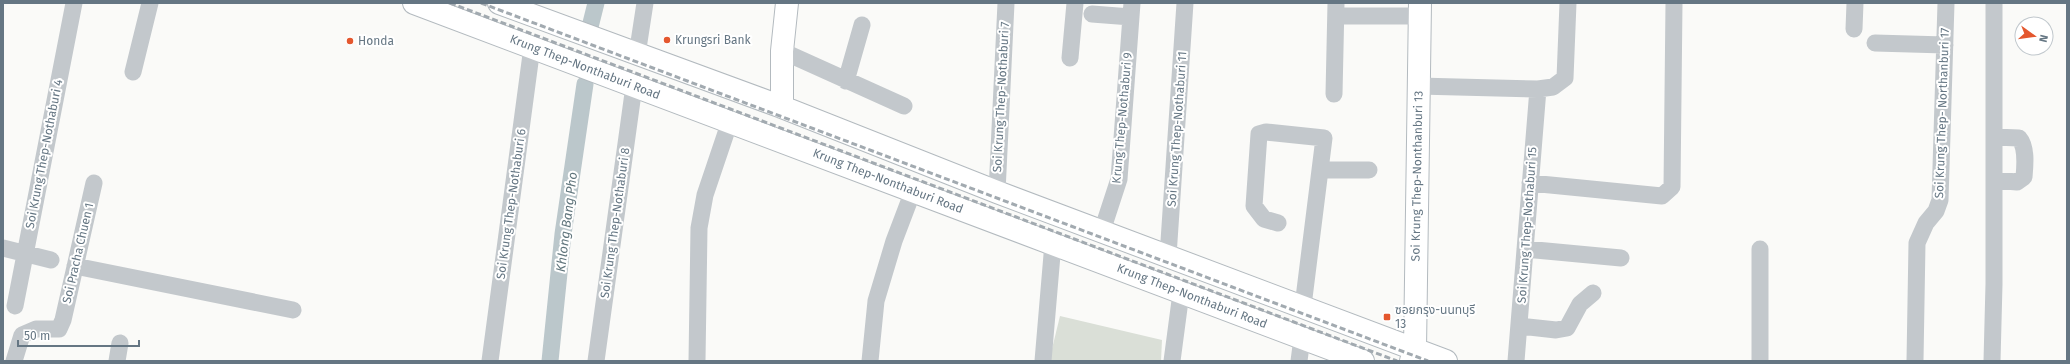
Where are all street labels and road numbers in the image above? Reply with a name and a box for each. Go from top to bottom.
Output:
street label: Soi Krung Thep-Nothaburi 7 [990,21,1012,173]
street label: Soi Krung Thep- Northanburi 17 [1932,27,1952,199]
street label: Krung Thep-Nonthaburi Road [508,32,662,102]
street label: Soi Krung Thep-Nothaburi 11 [1165,51,1189,207]
street label: Krung Thep-Nothaburi 9 [1109,52,1135,184]
street label: Soi Krung Thep-Nothaburi 4 [23,78,65,230]
street label: Soi Krung Thep-Nonthanburi 13 [1409,91,1425,261]
street label: Soi Krung Thep-Nothaburi 6 [494,128,528,280]
street label: Soi Krung Thep-Nothaburi 8 [597,146,633,299]
street label: Krung Thep-Nonthaburi Road [811,146,965,216]
street label: Soi Krung Thep-Nothaburi 15 [1515,146,1539,304]
street label: Soi Pracha Chuen 1 [60,201,96,305]
street label: Krung Thep-Nonthaburi Road [1115,261,1269,331]

